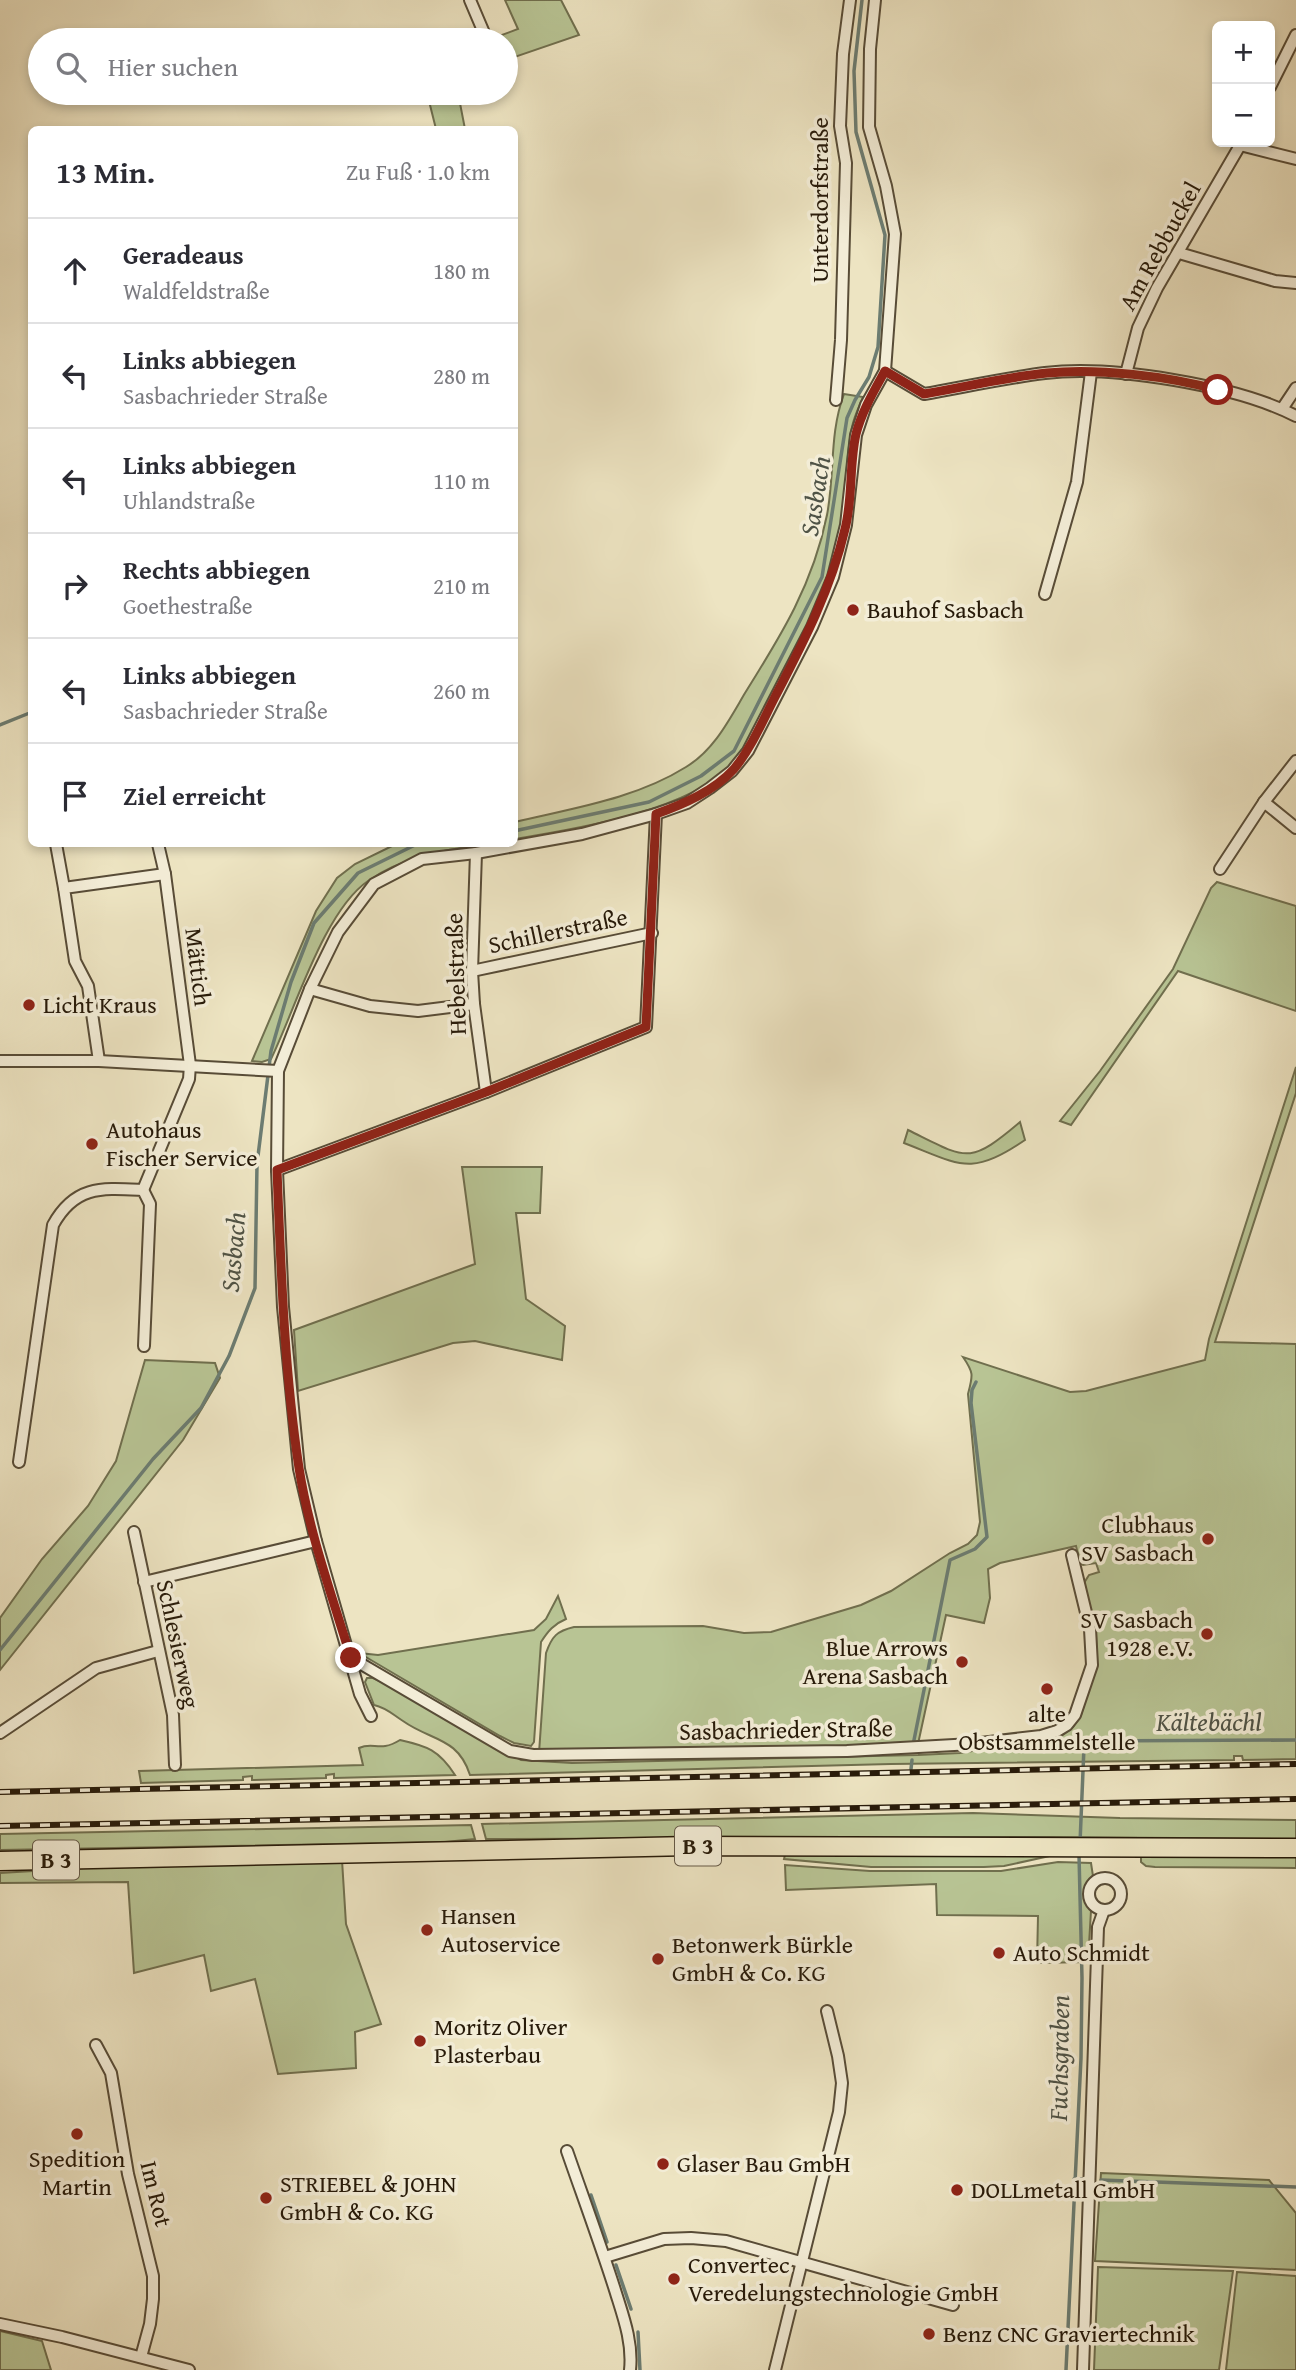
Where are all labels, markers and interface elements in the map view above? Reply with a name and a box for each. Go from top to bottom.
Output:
map controls [1212,21,1275,147]
button: + [1212,21,1275,84]
search box [28,28,518,105]
text: Hier suchen [108,47,238,86]
icon: search [52,48,90,86]
button: − [1212,84,1275,147]
street label: Unterdorfstraße [802,117,837,283]
text: 13 Min. [56,150,155,194]
text: Zu Fuß · 1.0 km [346,155,490,188]
street label: Am Rebbuckel [1110,175,1209,316]
text: Geradeaus [123,235,244,274]
icon: ahead [56,252,94,290]
text: 180 m [433,254,490,287]
text: Waldfeldstraße [123,274,270,307]
text: Links abbiegen [123,340,296,379]
icon: left [56,357,94,395]
text: 280 m [433,359,490,392]
route start [1202,374,1233,405]
text: Sasbachrieder Straße [123,379,328,412]
text: Links abbiegen [123,445,296,484]
water label: Sasbach [789,453,840,539]
icon: left [56,462,94,500]
text: 110 m [433,464,490,497]
text: Uhlandstraße [123,484,255,517]
text: Rechts abbiegen [123,550,310,589]
icon: right [56,567,94,605]
text: 210 m [433,569,490,602]
text: Goethestraße [123,589,253,622]
place label: Bauhof Sasbach [867,592,1024,627]
marker: Bauhof Sasbach [845,602,861,618]
text: Links abbiegen [123,655,296,694]
icon: left [56,672,94,710]
text: 260 m [433,674,490,707]
text: Sasbachrieder Straße [123,694,328,727]
text: Ziel erreicht [123,776,266,815]
icon: arrive [56,777,94,815]
street label: Schillerstraße [485,899,631,962]
street label: Hebelstraße [436,912,475,1036]
street label: Mättich [176,926,221,1009]
place label: Licht Kraus [43,987,157,1022]
marker: Licht Kraus [21,997,37,1013]
place label: Autohaus Fischer Service [106,1112,258,1175]
marker: Autohaus Fischer Service [84,1136,100,1152]
water label: Sasbach [210,1210,255,1294]
place label: Clubhaus SV Sasbach [1081,1507,1195,1570]
marker: Clubhaus SV Sasbach [1200,1531,1216,1547]
street label: Schlesierweg [148,1576,209,1711]
place label: SV Sasbach 1928 e.V. [1080,1602,1194,1665]
marker: SV Sasbach 1928 e.V. [1199,1626,1215,1642]
place label: Blue Arrows Arena Sasbach [802,1630,949,1693]
route end [335,1642,366,1673]
marker: Blue Arrows Arena Sasbach [954,1654,970,1670]
marker: alte Obstsammelstelle [1039,1681,1055,1697]
place label: alte Obstsammelstelle [958,1696,1136,1759]
water label: Kältebächl [1155,1702,1262,1741]
street label: Sasbachrieder Straße [679,1710,893,1749]
road number: B 3 [675,1826,721,1866]
road number: B 3 [33,1840,79,1880]
place label: Hansen Autoservice [441,1898,561,1961]
marker: Hansen Autoservice [419,1922,435,1938]
place label: Betonwerk Bürkle GmbH & Co. KG [672,1927,853,1990]
place label: Auto Schmidt [1013,1935,1150,1970]
marker: Auto Schmidt [991,1945,1007,1961]
marker: Betonwerk Bürkle GmbH & Co. KG [650,1951,666,1967]
water label: Fuchsgraben [1038,1995,1079,2122]
place label: Moritz Oliver Plasterbau [434,2009,568,2072]
marker: Moritz Oliver Plasterbau [412,2033,428,2049]
marker: Spedition Martin [69,2126,85,2142]
place label: Spedition Martin [29,2141,126,2204]
place label: Glaser Bau GmbH [677,2146,851,2181]
marker: Glaser Bau GmbH [655,2156,671,2172]
street label: Im Rot [131,2157,182,2231]
place label: STRIEBEL & JOHN GmbH & Co. KG [280,2166,457,2229]
place label: DOLLmetall GmbH [971,2172,1155,2207]
marker: DOLLmetall GmbH [949,2182,965,2198]
marker: STRIEBEL & JOHN GmbH & Co. KG [258,2190,274,2206]
place label: Convertec Veredelungstechnologie GmbH [688,2247,999,2310]
marker: Convertec Veredelungstechnologie GmbH [666,2271,682,2287]
place label: Benz CNC Graviertechnik [943,2316,1196,2351]
marker: Benz CNC Graviertechnik [921,2326,937,2342]

